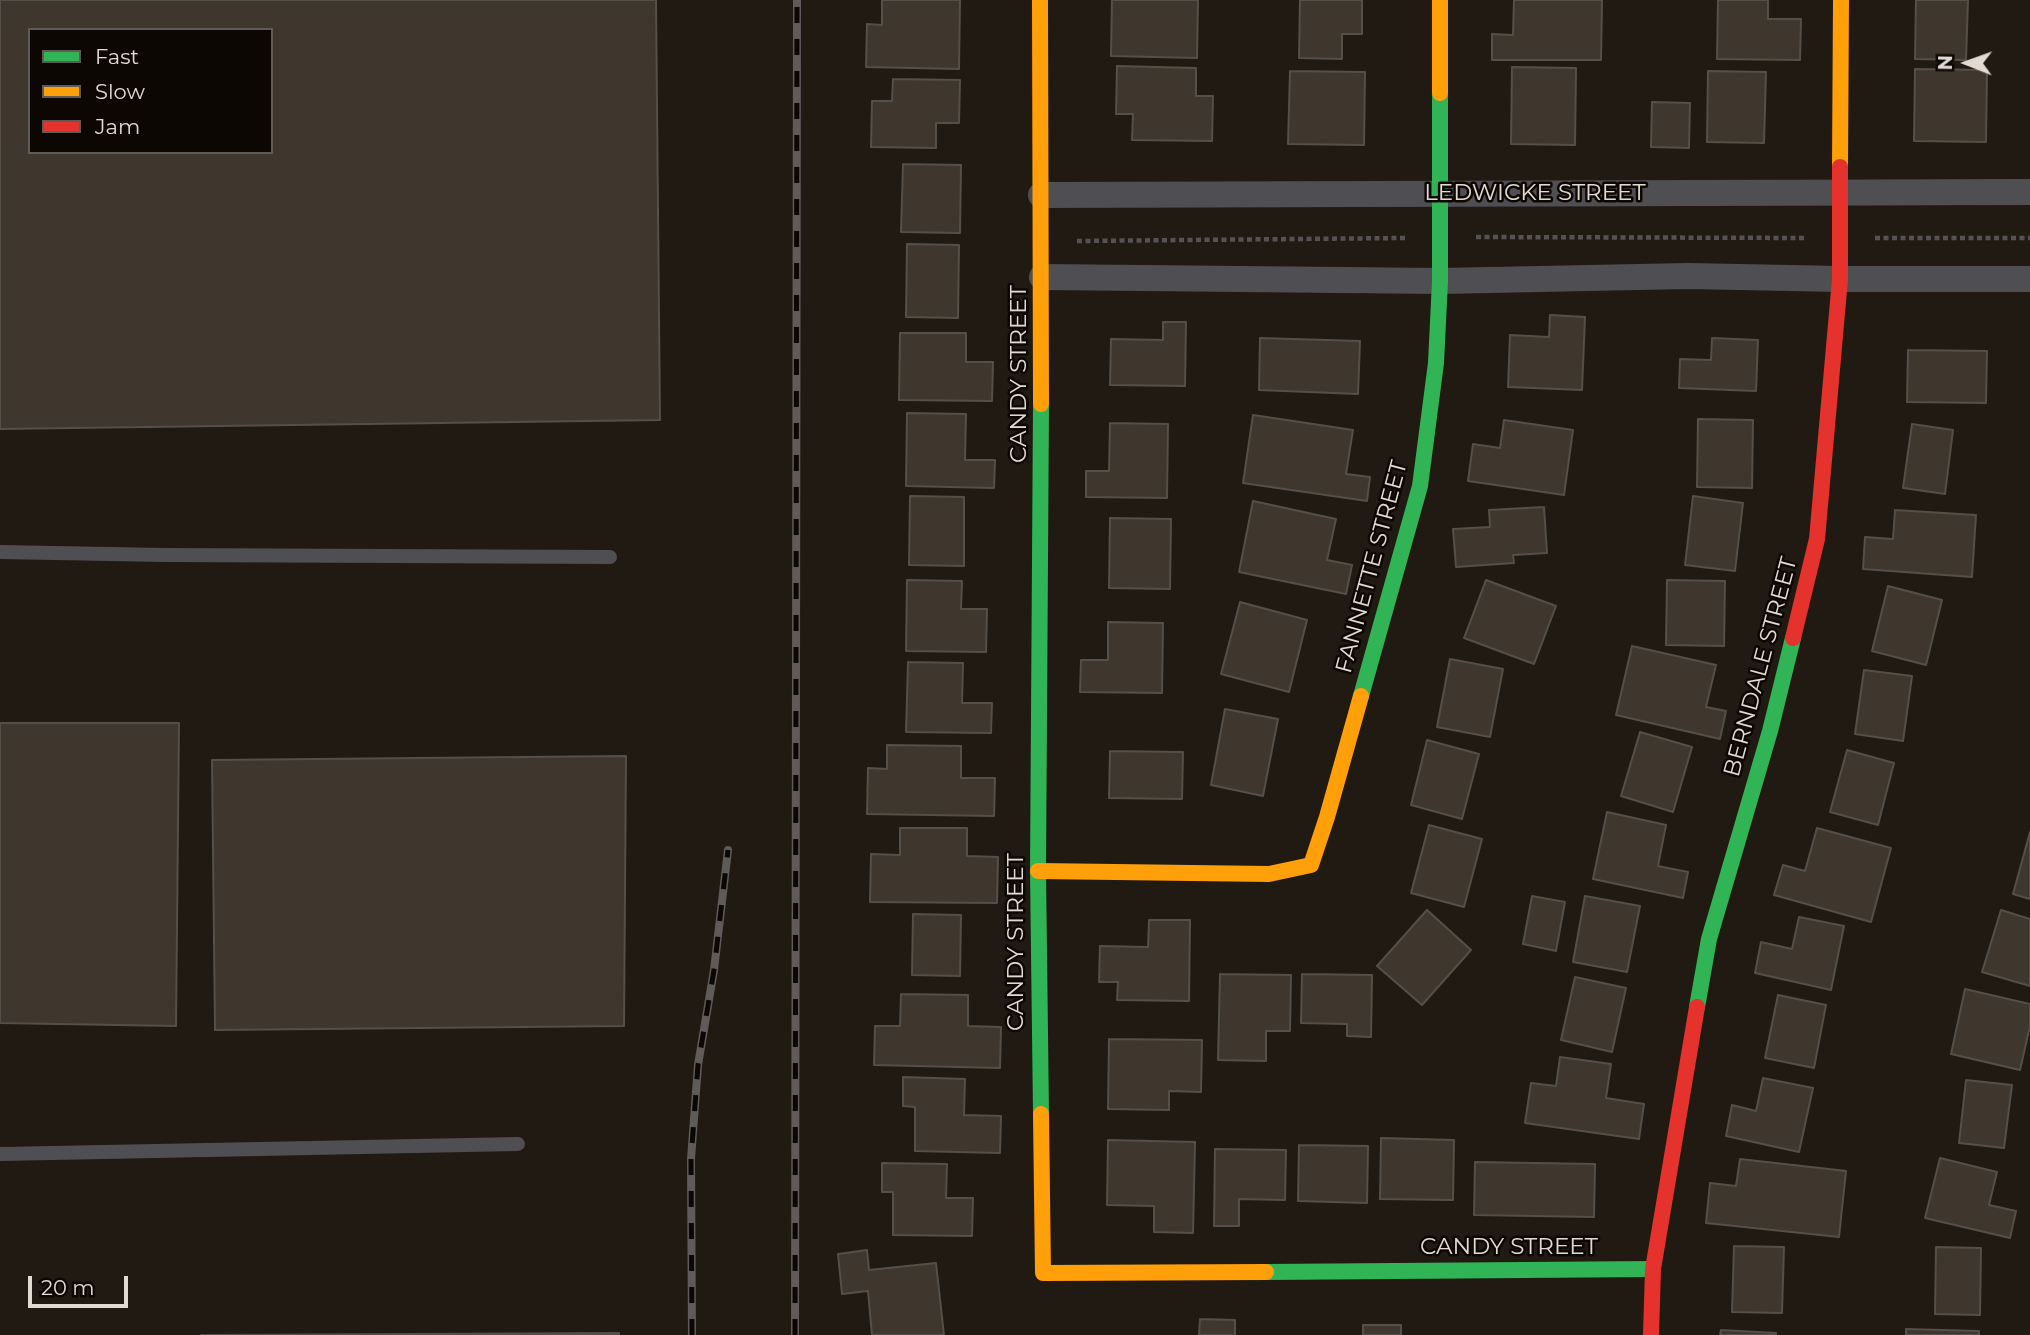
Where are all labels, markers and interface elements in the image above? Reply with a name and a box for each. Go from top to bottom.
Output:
legend [28,28,273,154]
north arrow [1932,28,2002,98]
text: Fast [95,44,139,69]
text: N [1934,55,1957,71]
text: Slow [95,79,145,104]
text: Jam [95,114,140,139]
street label: LEDWICKE STREET [1424,179,1646,207]
street label: CANDY STREET [1005,285,1033,463]
street label: FANNETTE STREET [1330,458,1414,676]
street label: BERNDALE STREET [1718,554,1804,780]
street label: CANDY STREET [1002,853,1030,1031]
street label: CANDY STREET [1420,1233,1598,1261]
scale bar [32,1262,131,1306]
text: 20 m [41,1275,95,1300]

